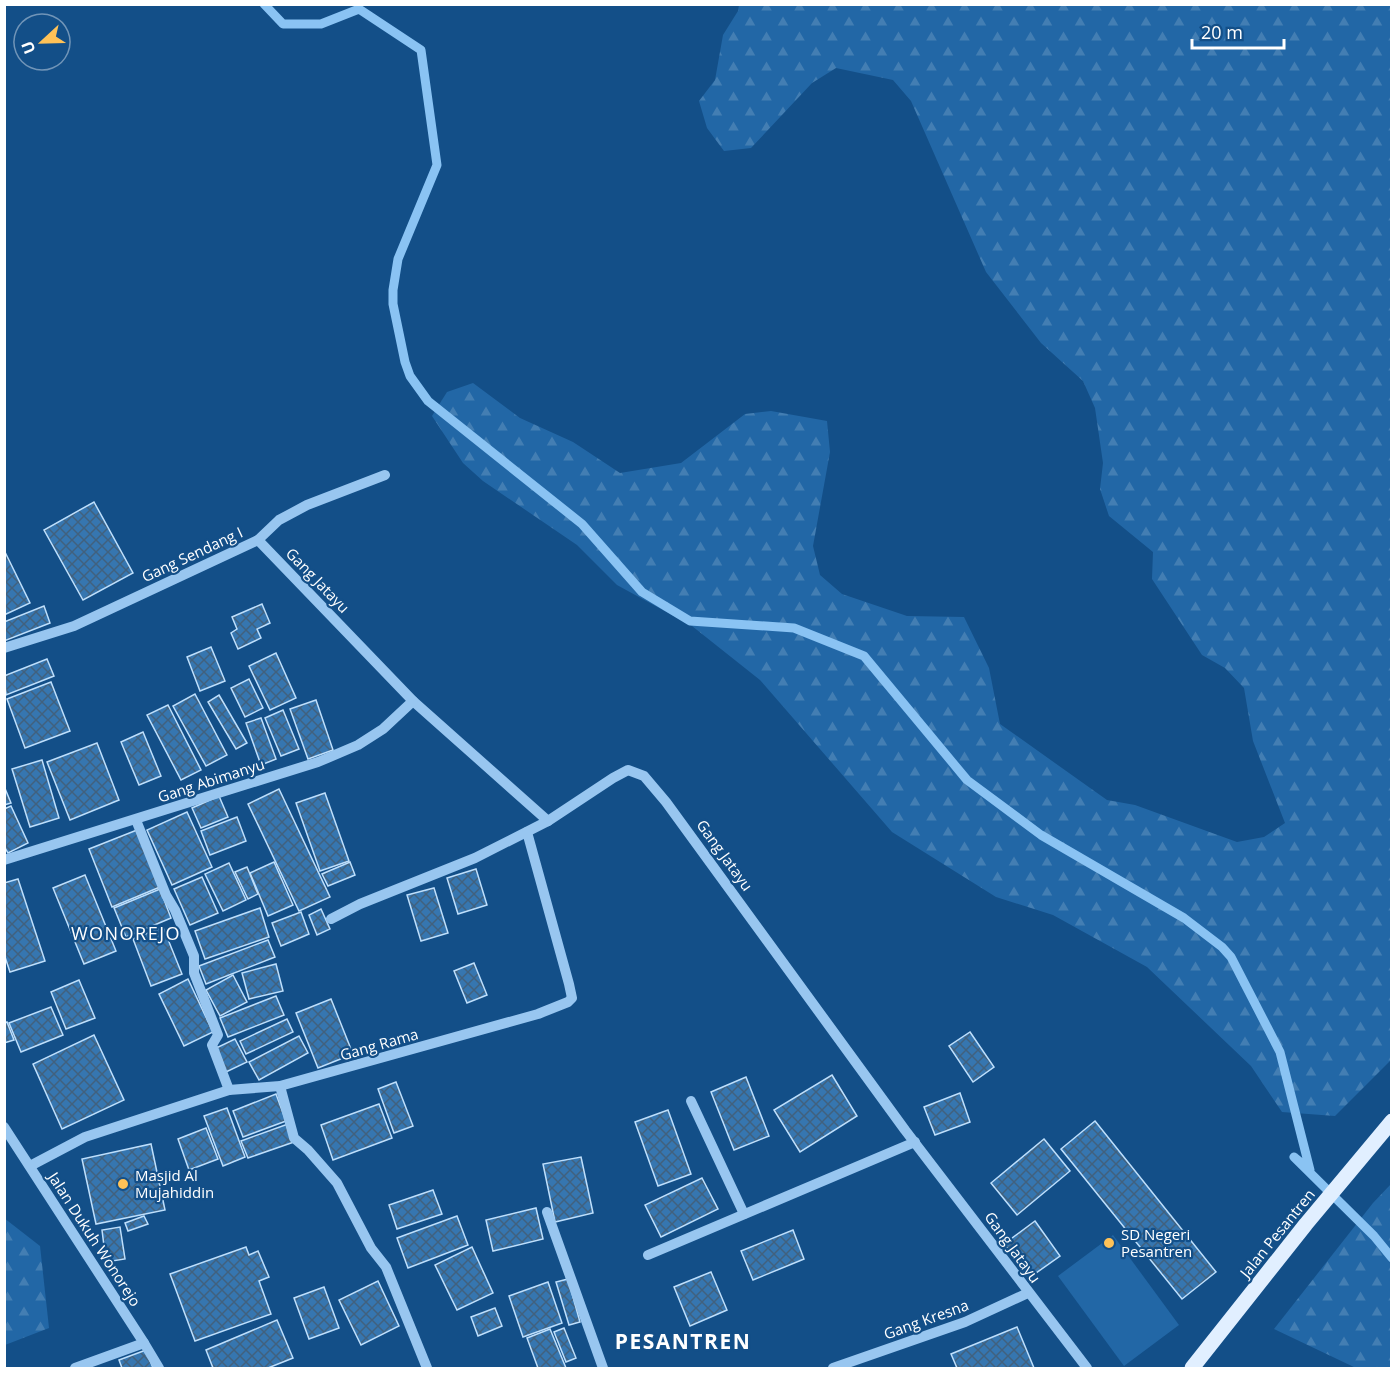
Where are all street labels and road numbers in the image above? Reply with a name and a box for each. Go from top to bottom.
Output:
street label: Gang Sendang I [138,522,246,586]
street label: Gang Jatayu [282,543,354,617]
street label: Gang Abimanyu [155,753,267,807]
street label: Gang Jatayu [692,815,758,895]
street label: Gang Rama [338,1023,420,1065]
street label: Jalan Dukuh Wonorejo [43,1166,146,1310]
street label: Jalan Pesantren [1234,1184,1319,1283]
street label: Gang Jatayu [980,1207,1046,1287]
street label: Gang Kresna [881,1294,971,1344]

